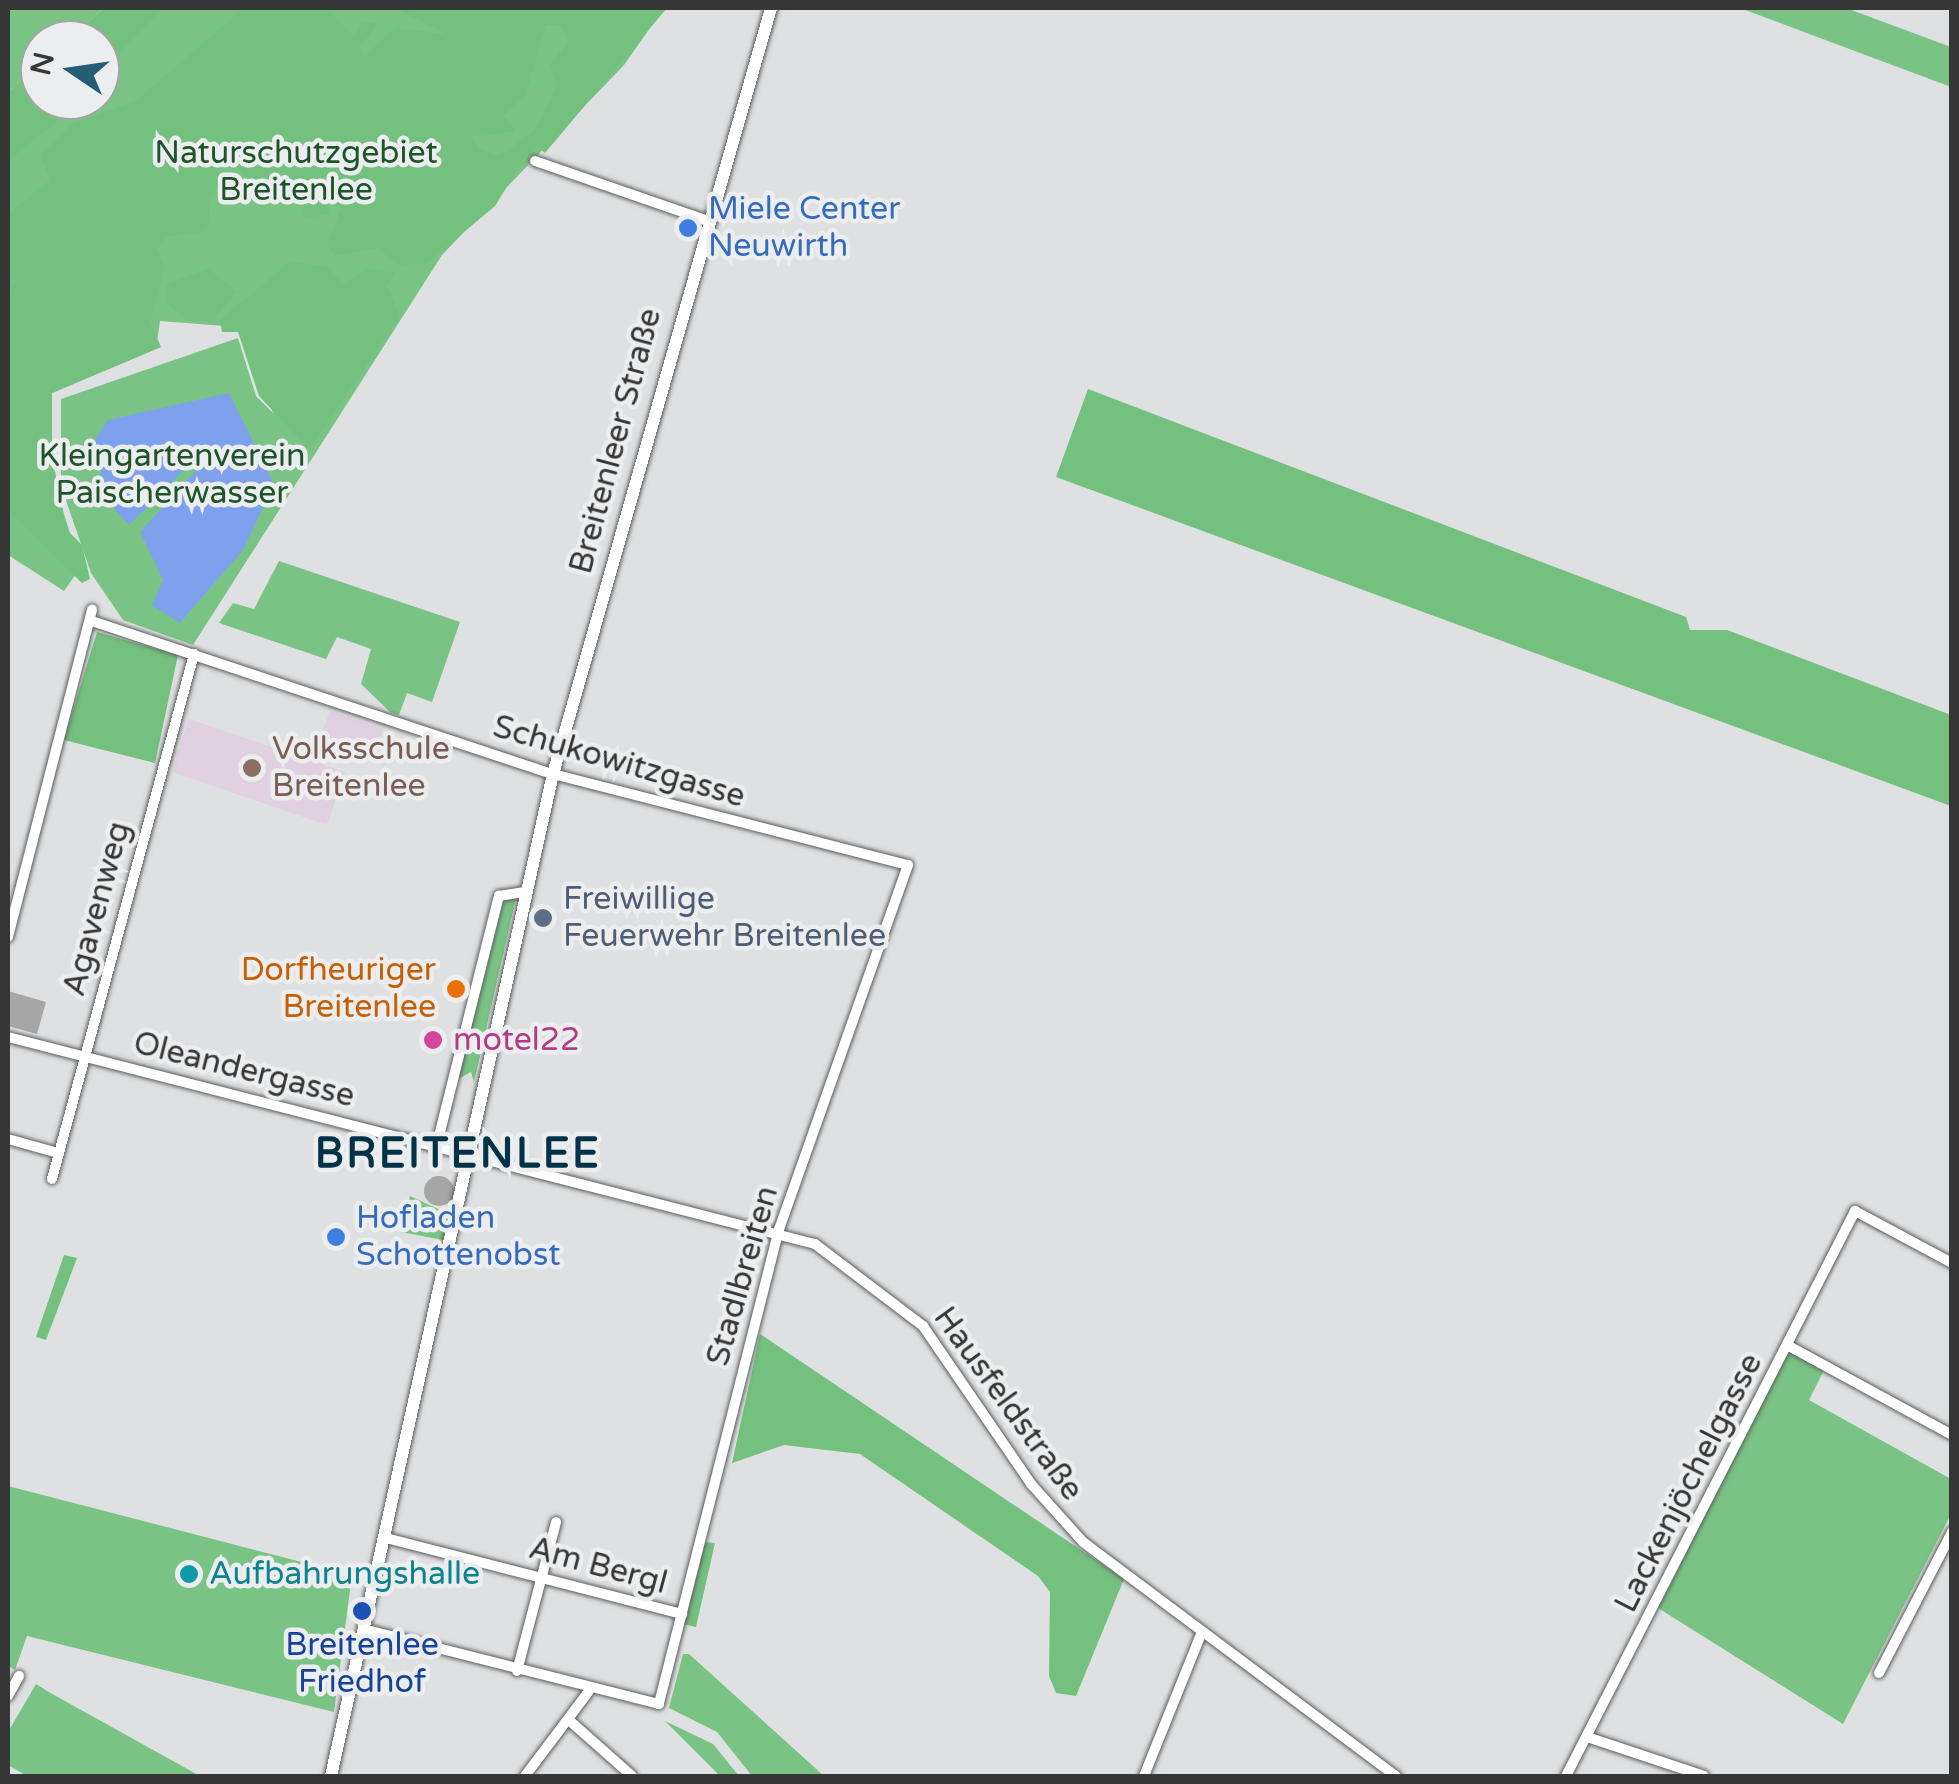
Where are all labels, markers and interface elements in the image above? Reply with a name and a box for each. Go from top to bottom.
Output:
north arrow [20,20,120,120]
text: N [24,49,62,78]
park label: Naturschutzgebiet Breitenlee [154,135,438,210]
place label: Miele Center Neuwirth [708,191,900,266]
marker: Miele Center Neuwirth [677,217,699,239]
street label: Breitenleer Straße [562,304,670,578]
park label: Kleingartenverein Paischerwasser [39,438,305,513]
street label: Schukowitzgasse [489,708,749,816]
place label: Volksschule Breitenlee [272,731,450,806]
marker: Volksschule Breitenlee [241,757,263,779]
street label: Agavenweg [55,818,139,1000]
place label: Freiwillige Feuerwehr Breitenlee [563,881,886,956]
marker: Freiwillige Feuerwehr Breitenlee [532,907,554,929]
place label: Dorfheuriger Breitenlee [241,952,436,1027]
marker: Dorfheuriger Breitenlee [445,978,467,1000]
place label: motel22 [453,1021,580,1059]
street label: Oleandergasse [130,1024,358,1116]
marker: motel22 [422,1029,444,1051]
district label: BREITENLEE [315,1129,601,1179]
street label: Stadlbreiten [699,1182,787,1370]
place label: Hofladen Schottenobst [356,1200,561,1275]
marker: Hofladen Schottenobst [325,1226,347,1248]
street label: Hausfeldstraße [925,1300,1091,1508]
street label: Lackenjöchelgasse [1607,1347,1771,1619]
street label: Am Bergl [525,1529,671,1603]
place label: Aufbahrungshalle [209,1555,480,1593]
marker: Aufbahrungshalle [178,1563,200,1585]
marker: Breitenlee Friedhof [351,1600,373,1622]
place label: Breitenlee Friedhof [285,1627,439,1702]

